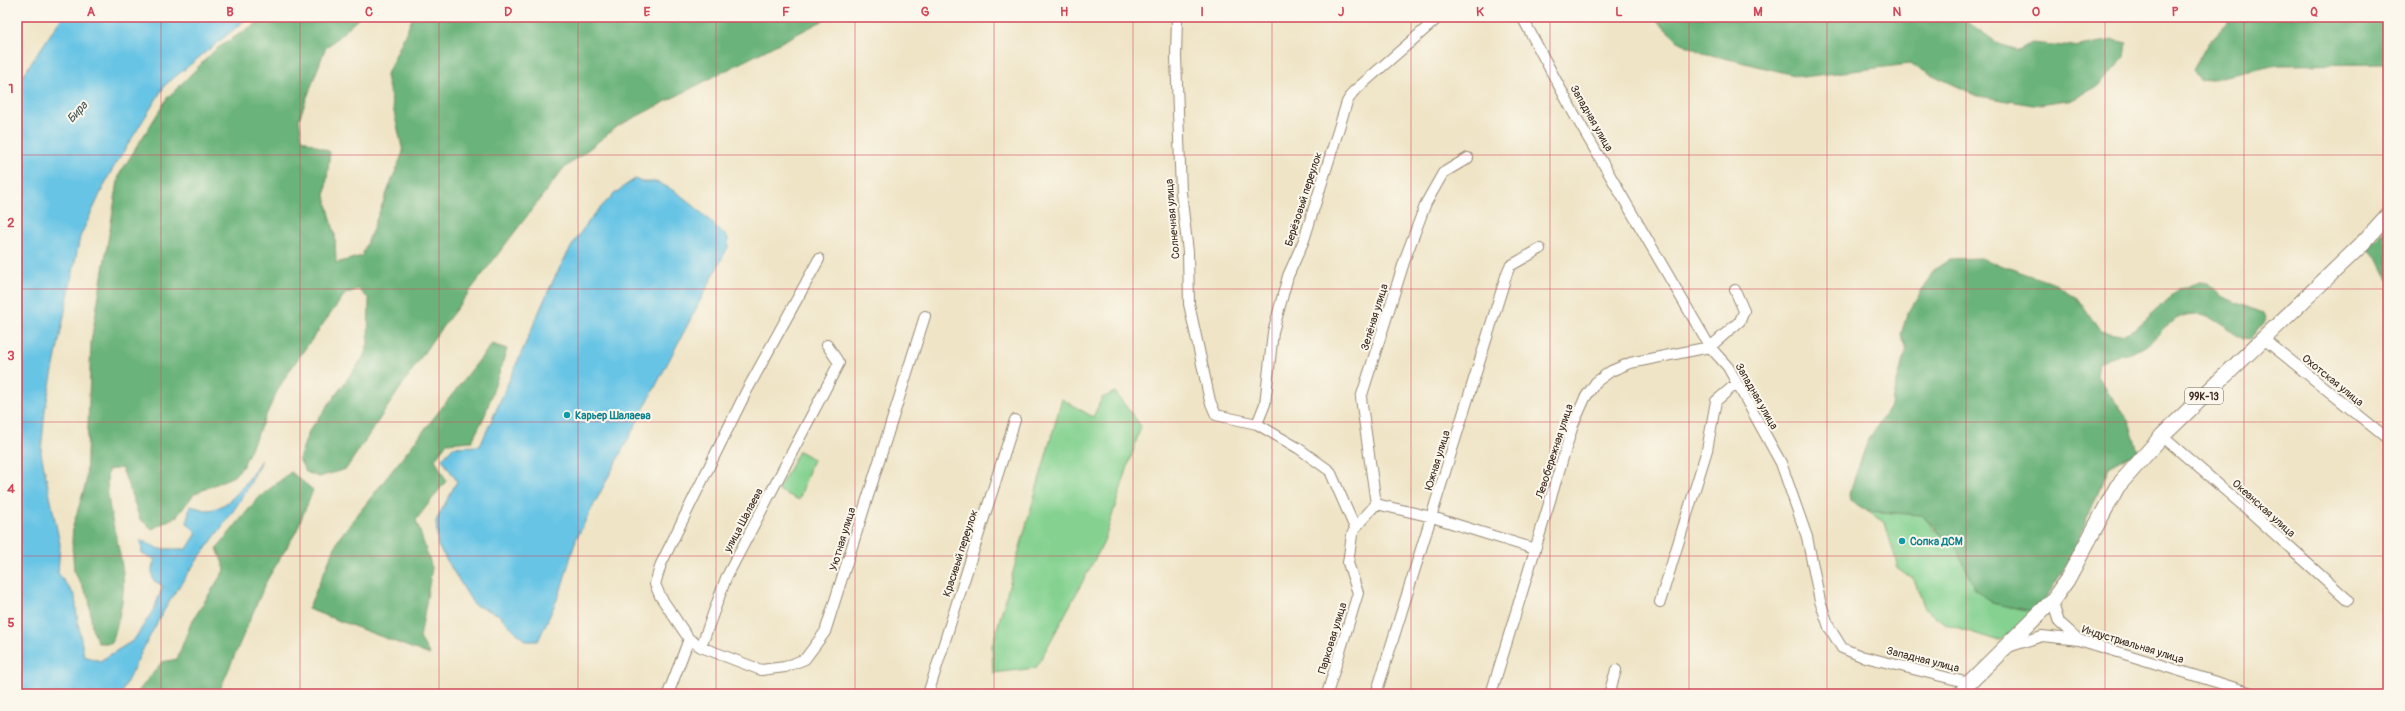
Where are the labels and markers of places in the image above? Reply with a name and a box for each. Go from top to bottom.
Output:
place label: Карьер Шалаева [575,409,651,422]
marker: Карьер Шалаева [562,410,572,420]
place label: Сопка ДСМ [1910,535,1963,548]
marker: Сопка ДСМ [1897,536,1907,546]

